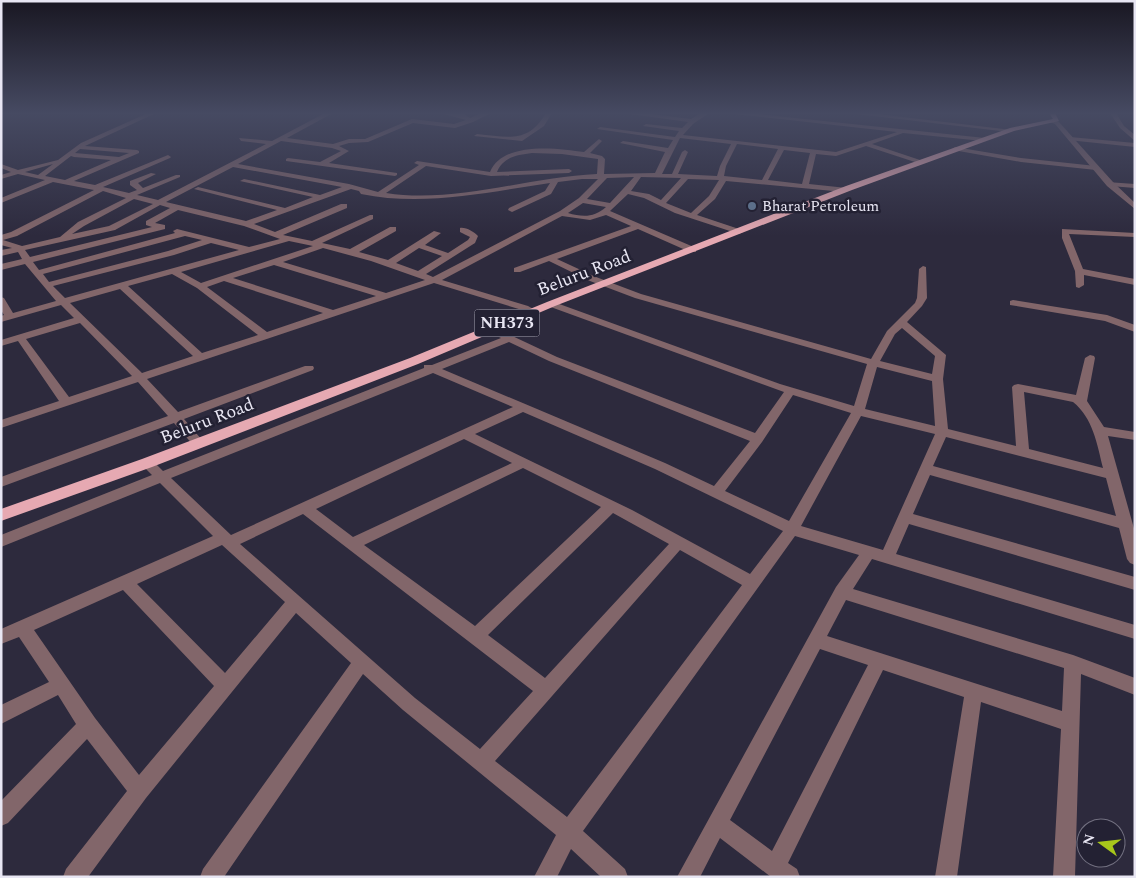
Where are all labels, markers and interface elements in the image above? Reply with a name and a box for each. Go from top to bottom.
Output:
place label: Bharat Petroleum [762,195,879,218]
marker: Bharat Petroleum [746,200,758,212]
street label: Beluru Road [533,243,635,303]
road number: NH373 [474,309,540,336]
street label: Beluru Road [156,391,258,451]
north arrow [1076,818,1126,868]
text: N [1077,832,1101,848]

